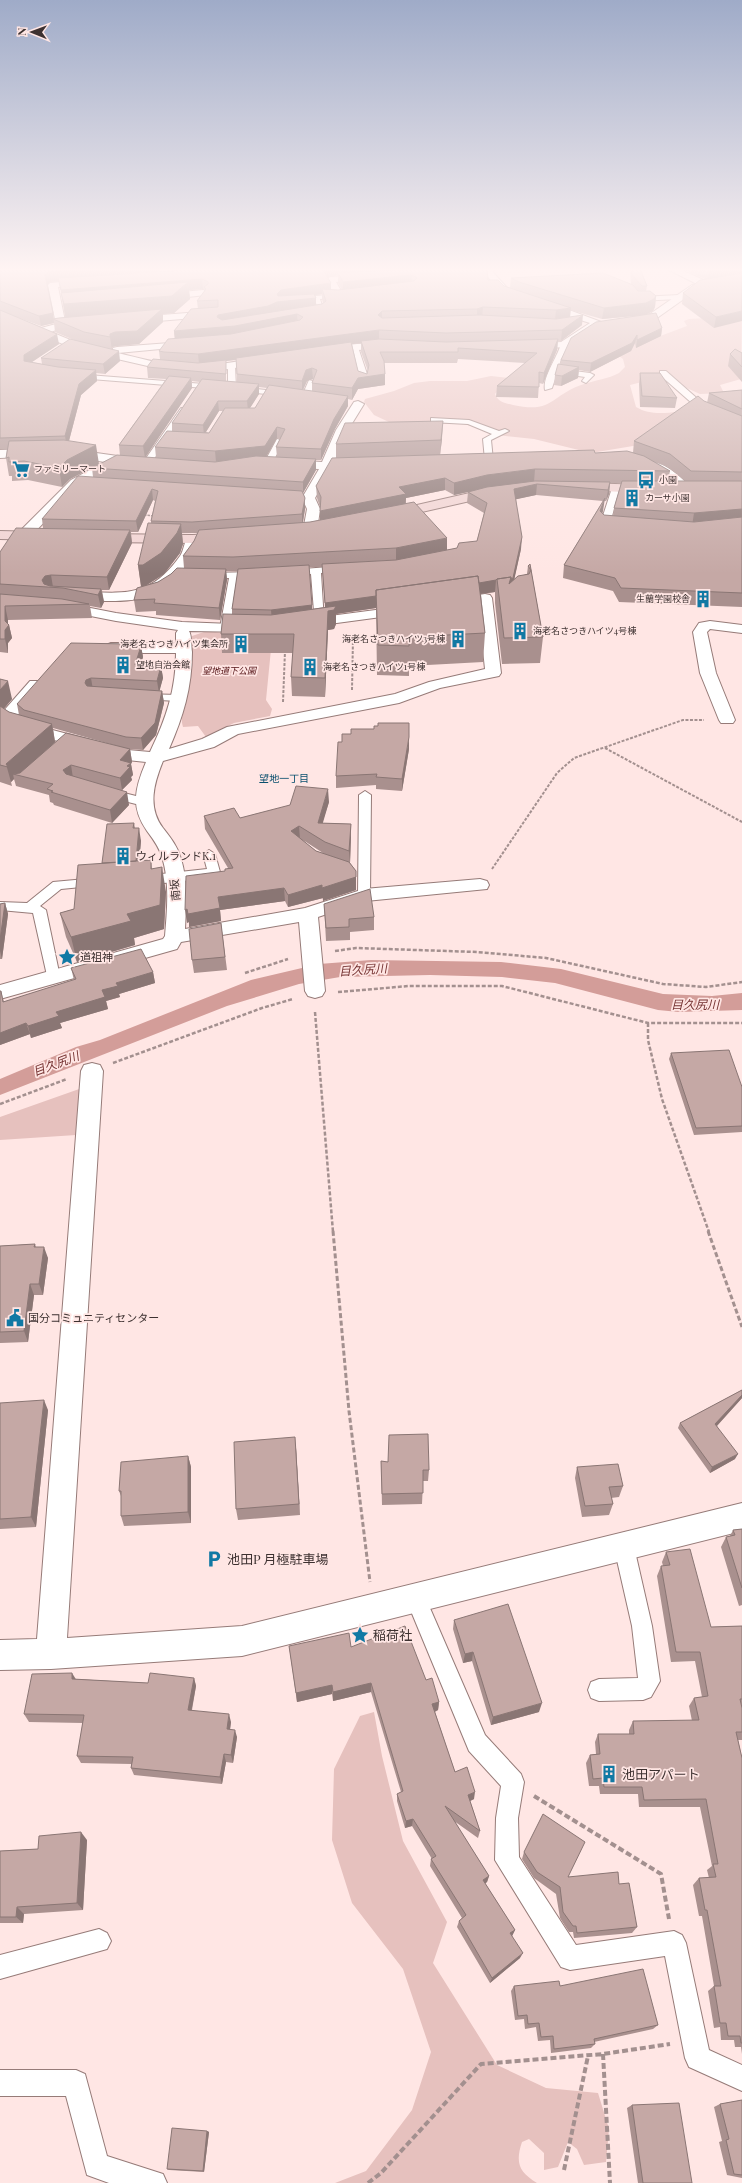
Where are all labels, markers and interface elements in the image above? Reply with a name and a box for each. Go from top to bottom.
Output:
north arrow [12,12,52,52]
text: N [14,28,29,36]
supermarket icon: ファミリーマート [11,459,31,479]
place label: ファミリーマート [34,462,106,474]
bus stop icon: 小園 [636,470,656,490]
place label: 小園 [659,473,677,485]
building icon: カーサ小園 [622,488,642,508]
place label: カーサ小園 [645,491,690,503]
building icon: 生蘭学園校舎 [693,589,713,609]
place label: 生蘭学園校舎 [636,592,690,604]
building icon: 海老名さつきハイツ4号棟 [510,621,530,641]
place label: 海老名さつきハイツ4号棟 [533,624,637,636]
building icon: 海老名さつきハイツ3号棟 [448,629,468,649]
place label: 海老名さつきハイツ3号棟 [342,632,446,644]
building icon: 海老名さつきハイツ集会所 [231,634,251,654]
place label: 海老名さつきハイツ集会所 [120,637,228,649]
building icon: 望地自治会館 [113,655,133,675]
building icon: 海老名さつきハイツ1号棟 [300,657,320,677]
place label: 望地自治会館 [136,658,190,670]
place label: 海老名さつきハイツ1号棟 [323,660,426,672]
park label: 望地道下公園 [202,664,258,676]
district label: 望地一丁目 [259,771,309,785]
building icon: ウィルランドK.1 [113,846,133,866]
place label: ウィルランドK.1 [136,848,216,863]
street label: 南坂 [166,878,183,902]
place icon: 道祖神 [57,947,77,967]
place label: 道祖神 [80,949,113,964]
water label: 目久尻川 [338,959,389,979]
water label: 目久尻川 [671,996,721,1012]
water label: 目久尻川 [30,1046,83,1079]
public building icon: 国分コミュニティセンター [5,1308,25,1328]
place label: 国分コミュニティセンター [28,1310,159,1325]
parking icon: 池田P 月極駐車場 [204,1549,224,1569]
place label: 池田P 月極駐車場 [227,1550,329,1567]
place icon: 稲荷社 [350,1625,370,1645]
place label: 稲荷社 [373,1626,412,1643]
building icon: 池田アパート [599,1764,619,1784]
place label: 池田アパート [622,1765,700,1782]

